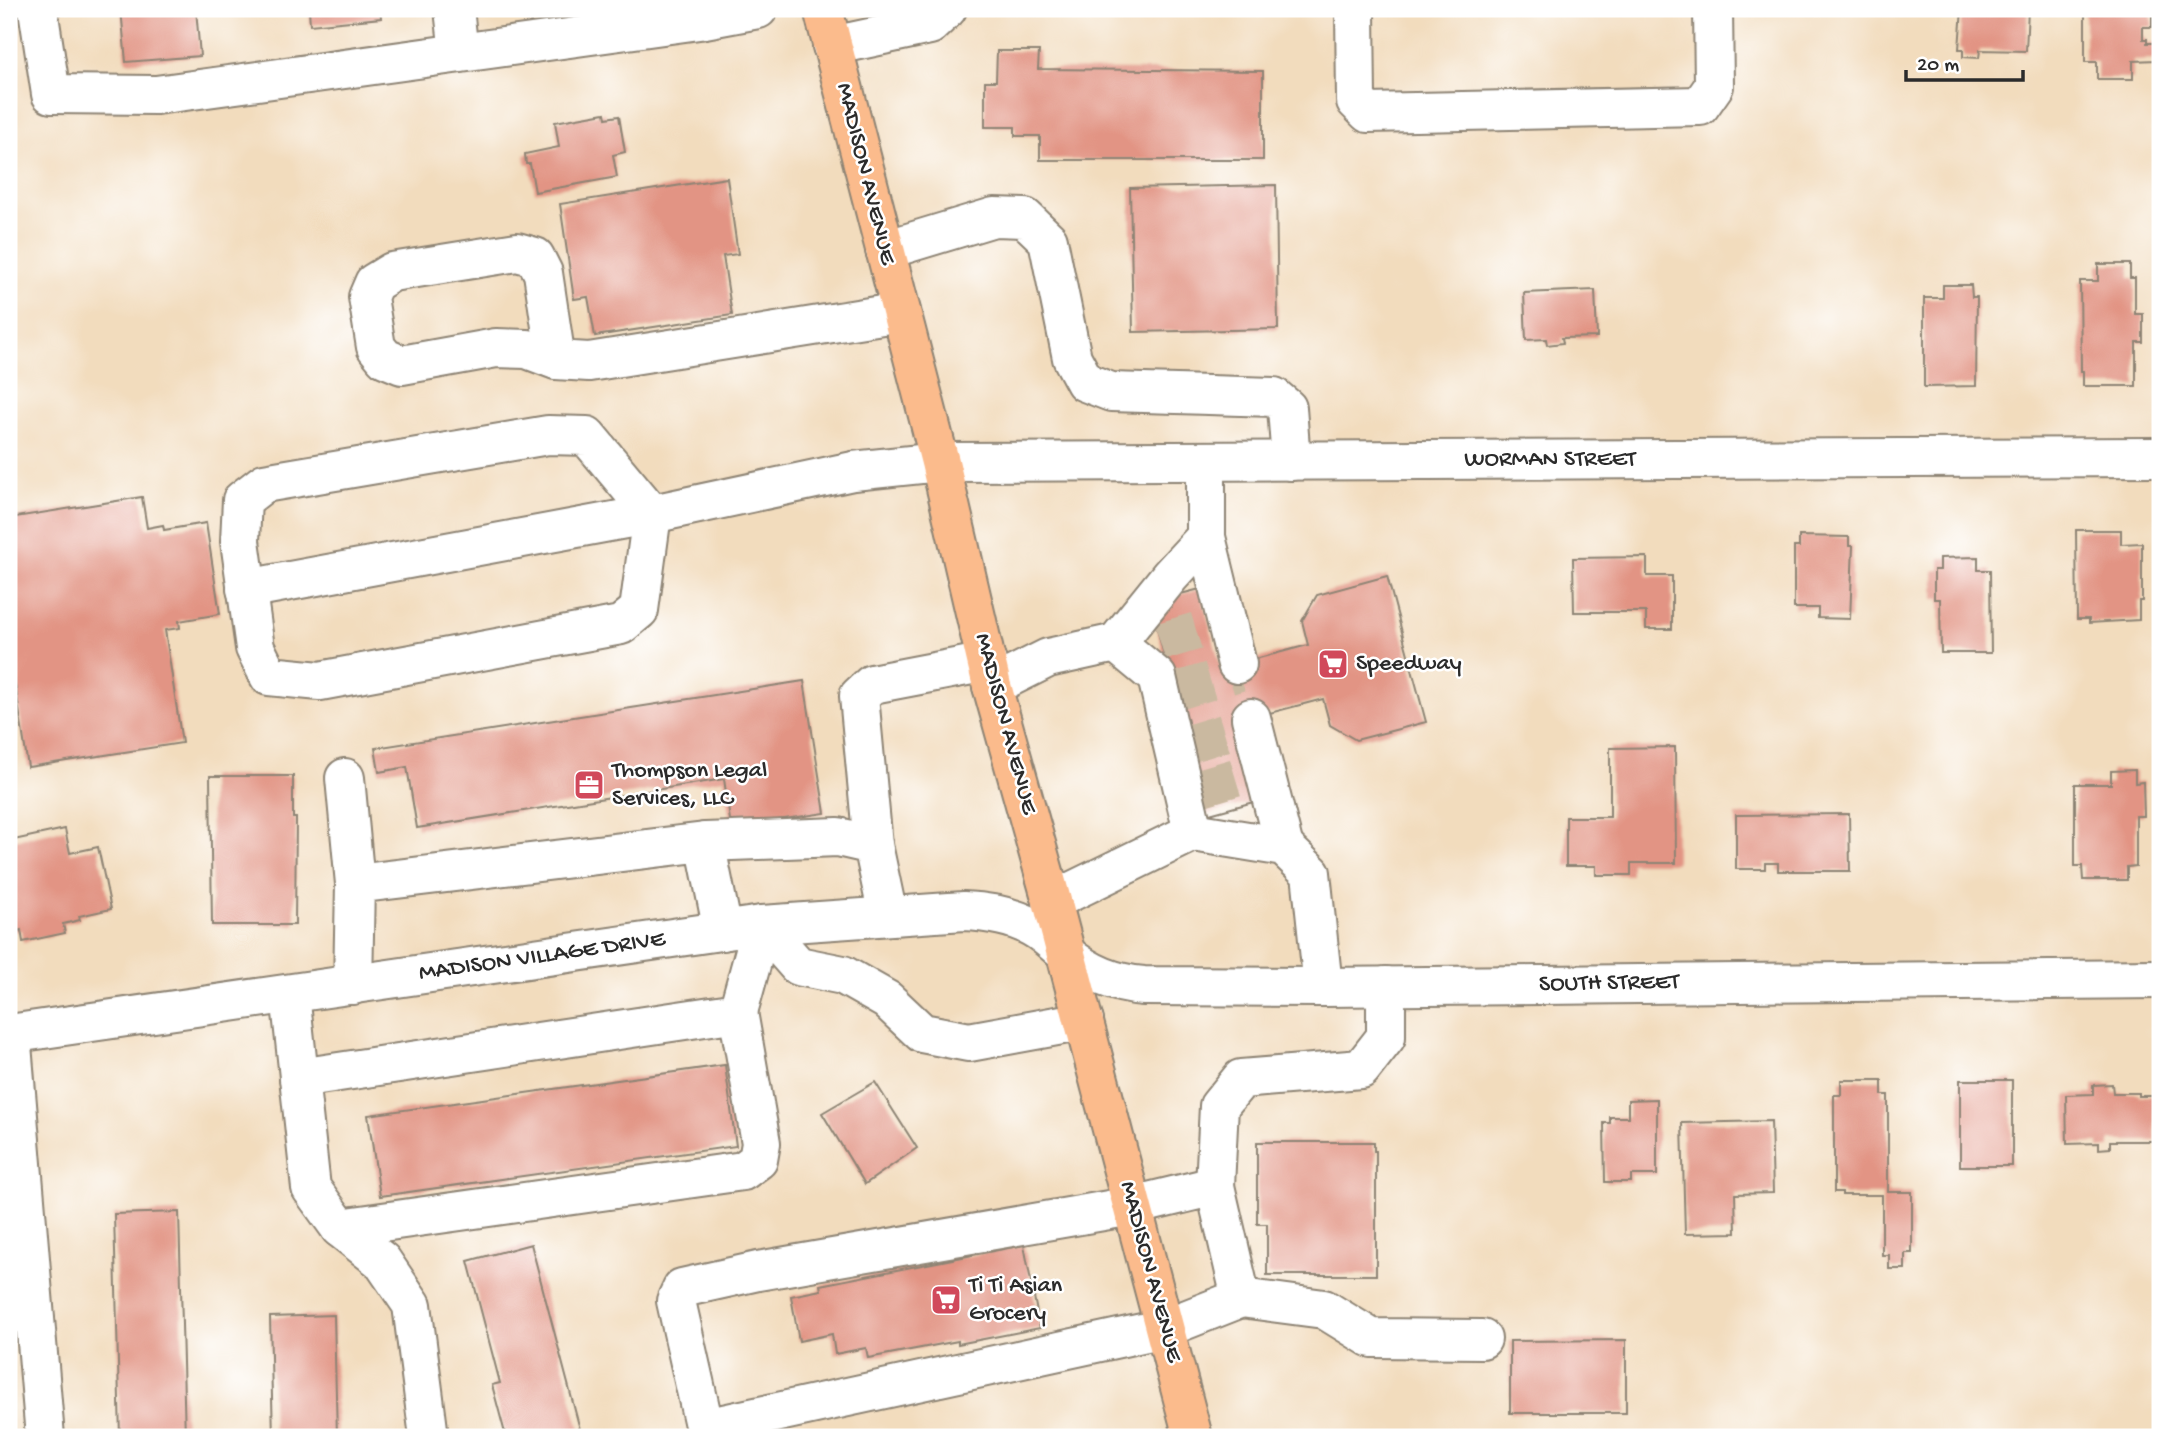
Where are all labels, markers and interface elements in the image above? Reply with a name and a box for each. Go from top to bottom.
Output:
scale bar [1906,38,2024,82]
text: 20 m [1917,54,1959,79]
street label: MADISON AVENUE [828,80,902,269]
street label: WORMAN STREET [1464,446,1638,475]
street label: MADISON AVENUE [967,630,1043,819]
supermarket icon: Speedway [1316,647,1350,681]
place label: Speedway [1356,650,1462,679]
place label: Thompson Legal Services, LLC [610,757,767,814]
office icon: Thompson Legal Services, LLC [572,768,606,802]
street label: MADISON VILLAGE DRIVE [417,925,668,989]
street label: SOUTH STREET [1539,968,1681,1000]
street label: MADISON AVENUE [1112,1178,1188,1367]
place label: Ti Ti Asian Grocery [967,1272,1063,1329]
supermarket icon: Ti Ti Asian Grocery [929,1283,963,1317]

